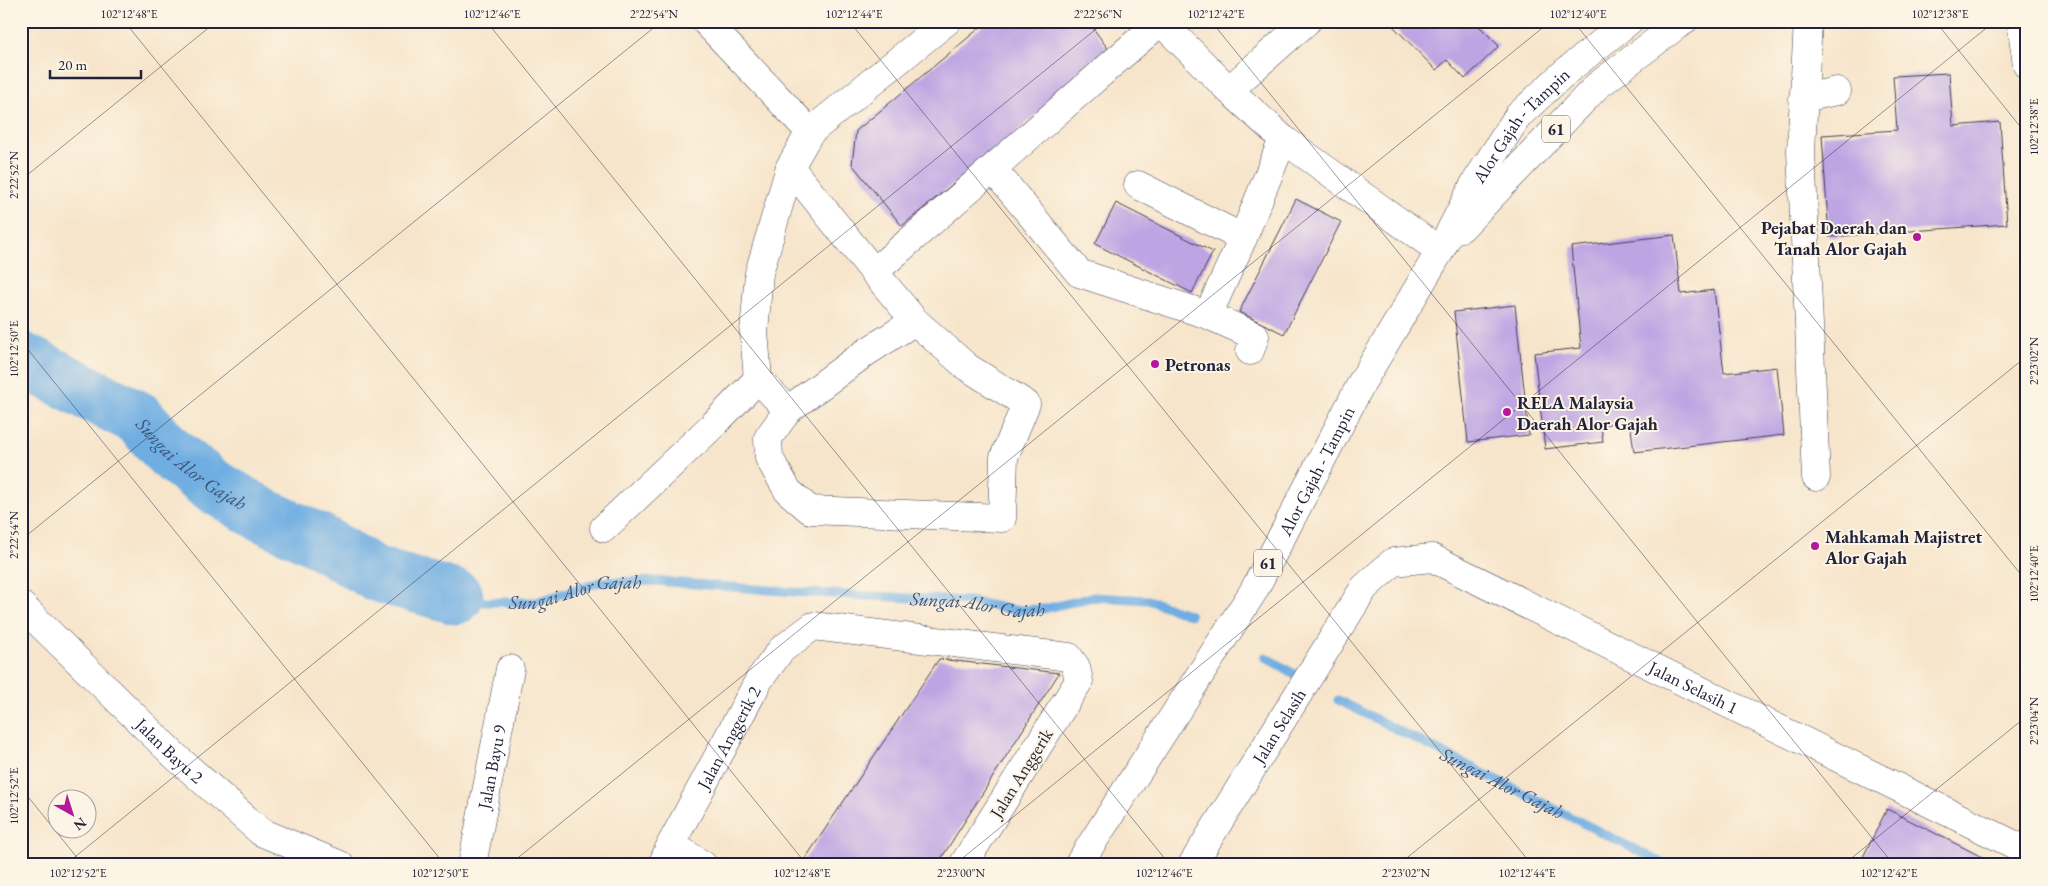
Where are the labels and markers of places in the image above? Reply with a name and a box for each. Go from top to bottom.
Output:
place label: Pejabat Daerah dan Tanah Alor Gajah [1761,216,1907,260]
marker: Pejabat Daerah dan Tanah Alor Gajah [1911,231,1923,243]
place label: Petronas [1165,353,1231,376]
marker: Petronas [1149,358,1161,370]
place label: RELA Malaysia Daerah Alor Gajah [1517,391,1658,435]
marker: RELA Malaysia Daerah Alor Gajah [1501,406,1513,418]
place label: Mahkamah Majistret Alor Gajah [1824,525,1983,569]
marker: Mahkamah Majistret Alor Gajah [1809,540,1821,552]

